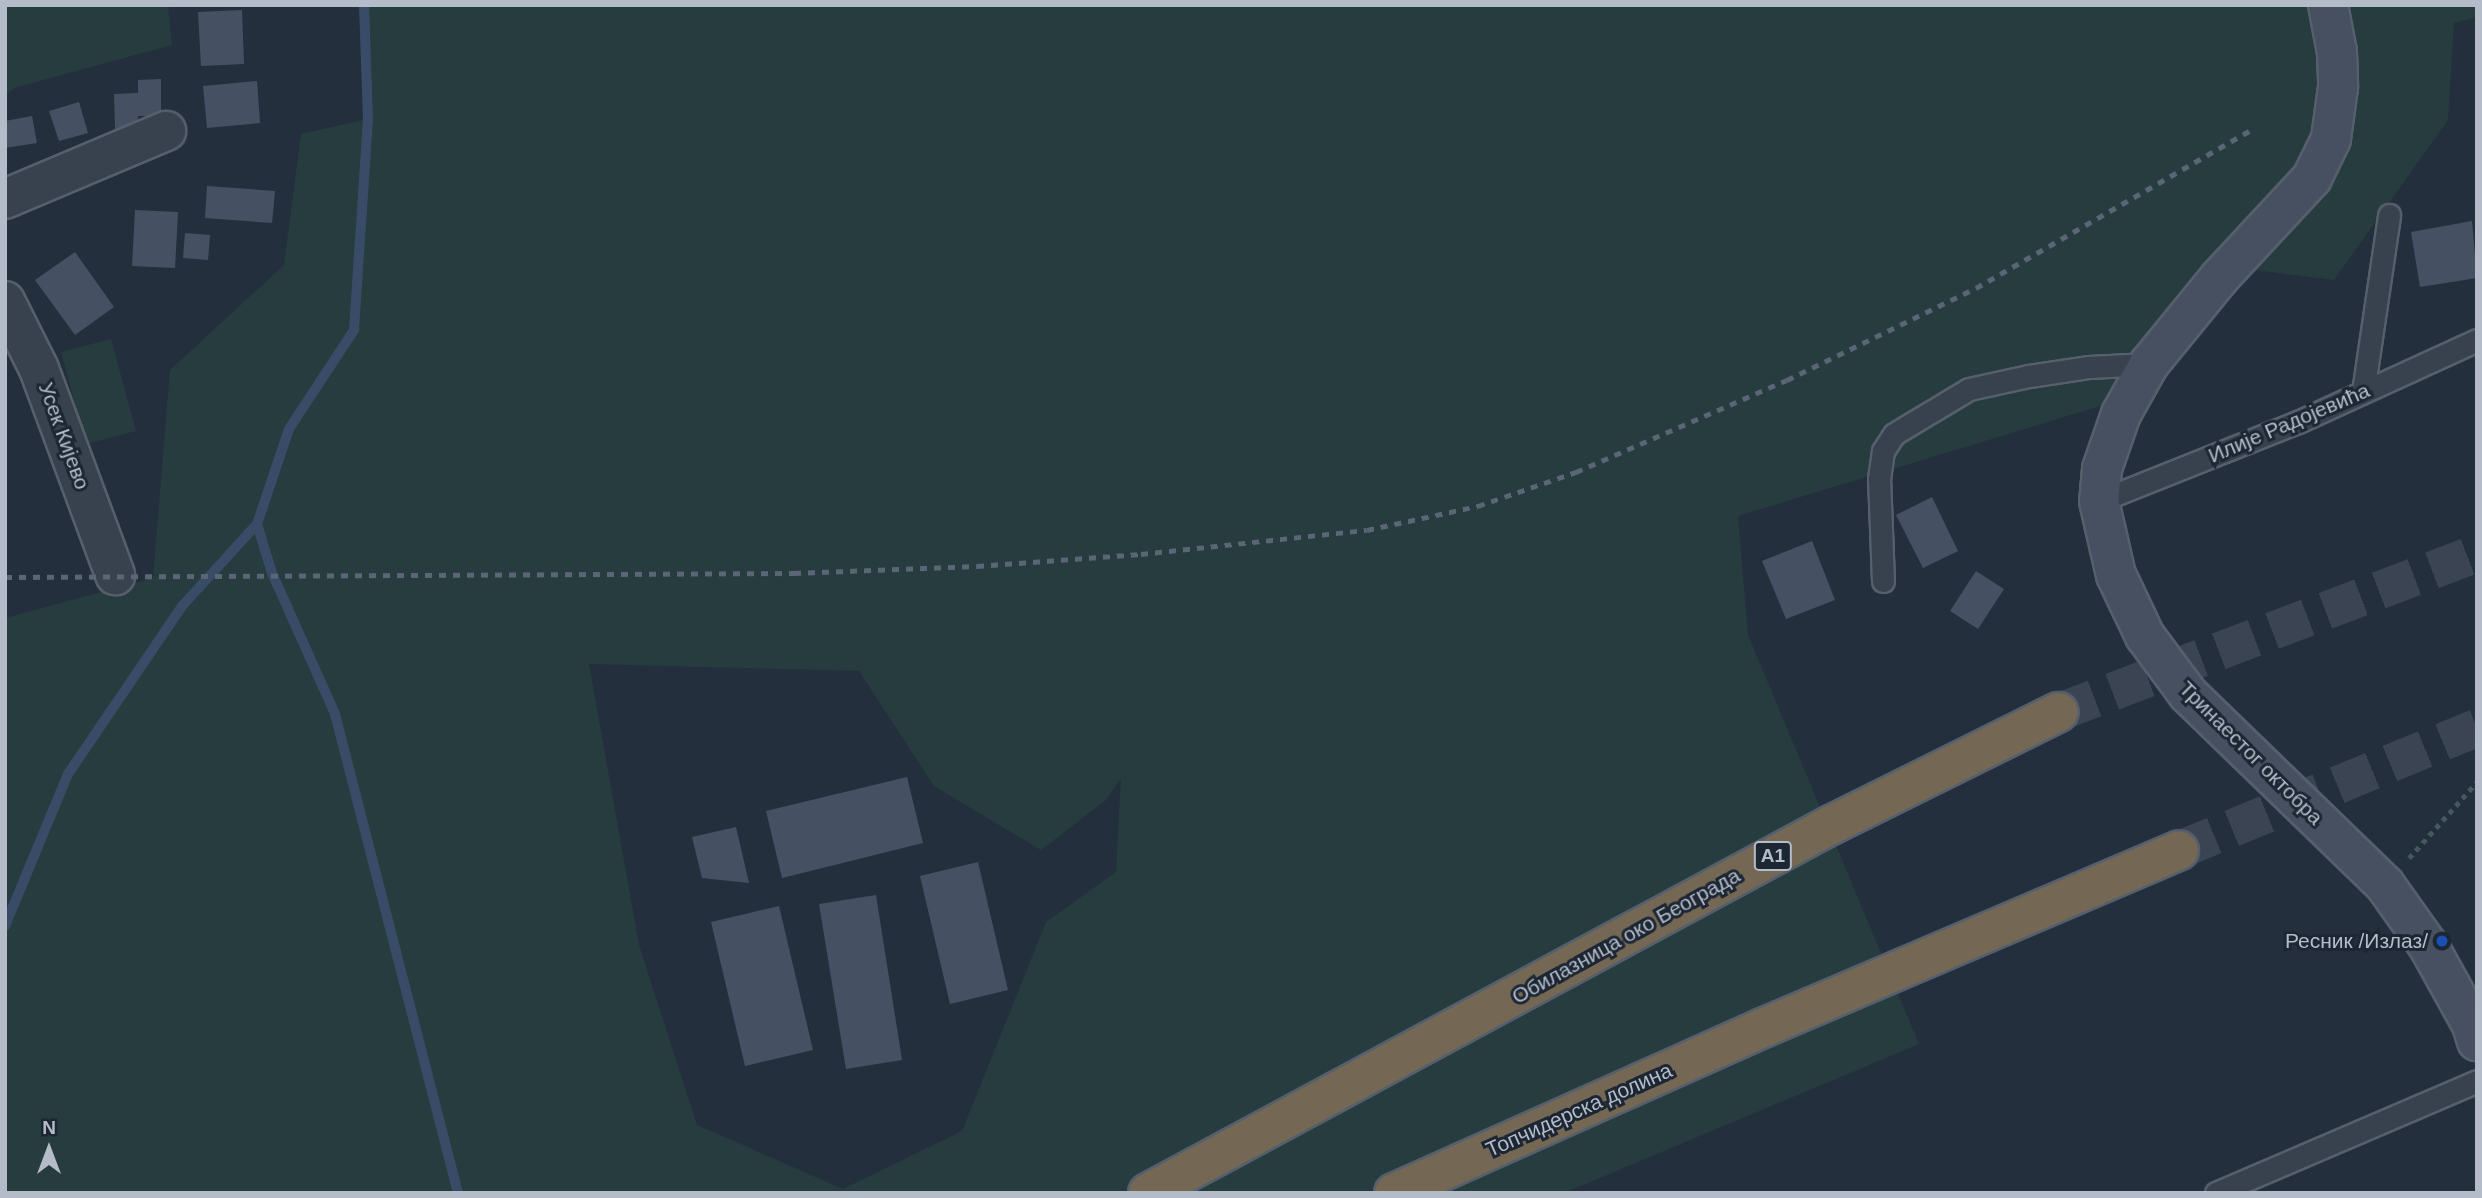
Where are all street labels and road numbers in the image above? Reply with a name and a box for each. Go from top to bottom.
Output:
street label: Илије Радојевића [2205,378,2373,468]
street label: Усек Кијево [33,379,95,493]
street label: Тринаестог октобра [2174,676,2328,830]
road number: A1 [1754,841,1792,872]
street label: Обилазница око Београда [1508,863,1744,1009]
street label: Топчидерска долина [1482,1058,1676,1162]

